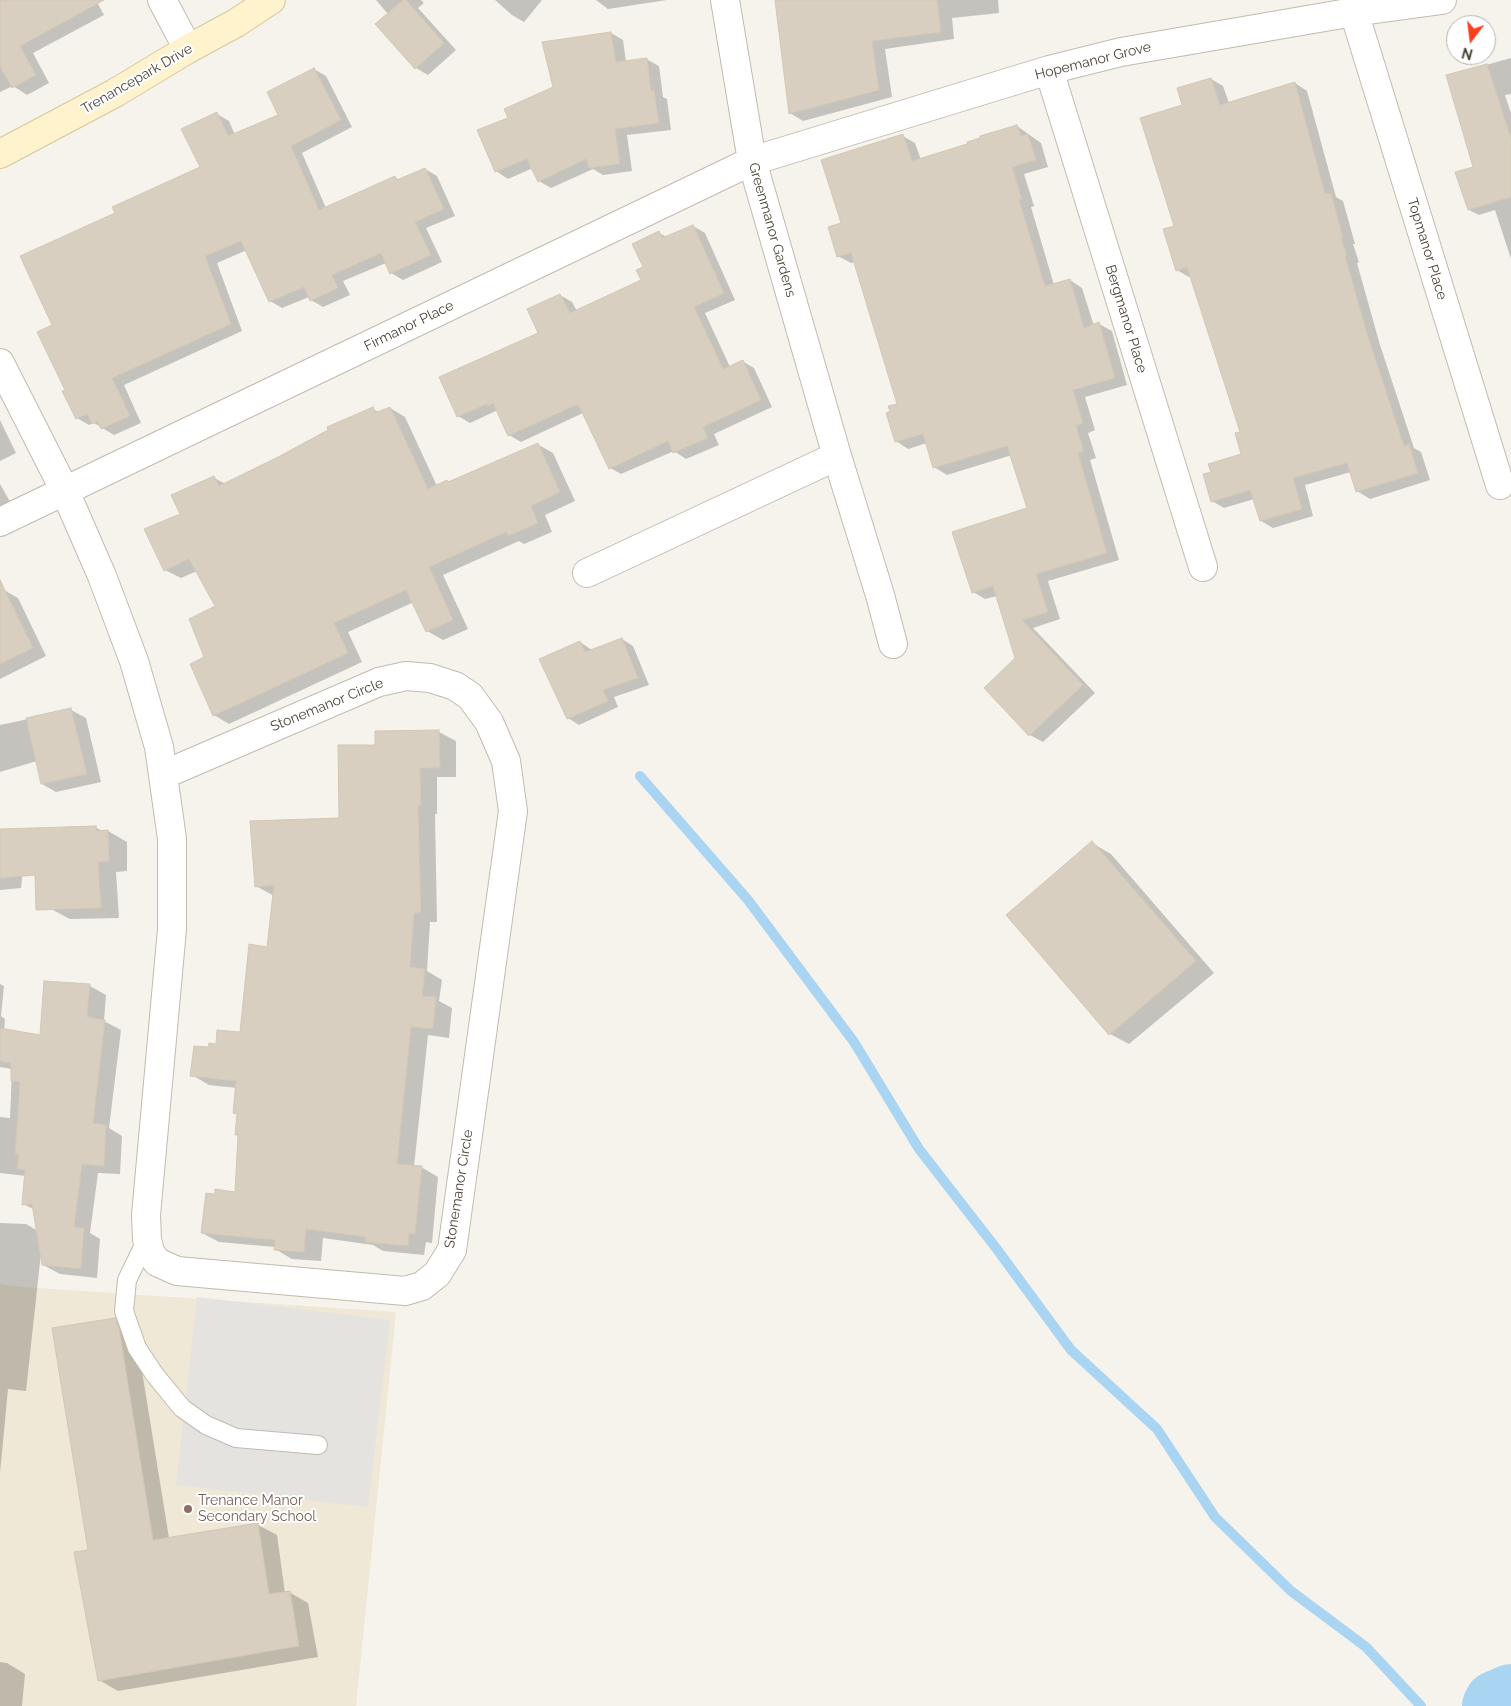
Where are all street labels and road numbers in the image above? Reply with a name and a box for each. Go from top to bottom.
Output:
street label: Hopemanor Grove [1033,38,1153,84]
street label: Trenancepark Drive [78,40,196,118]
street label: Greenmanor Gardens [745,161,799,299]
street label: Topmanor Place [1404,196,1450,302]
street label: Bergmanor Place [1102,263,1150,375]
street label: Firmanor Place [361,297,457,355]
street label: Stonemanor Circle [268,675,386,735]
street label: Stonemanor Circle [441,1128,477,1250]

